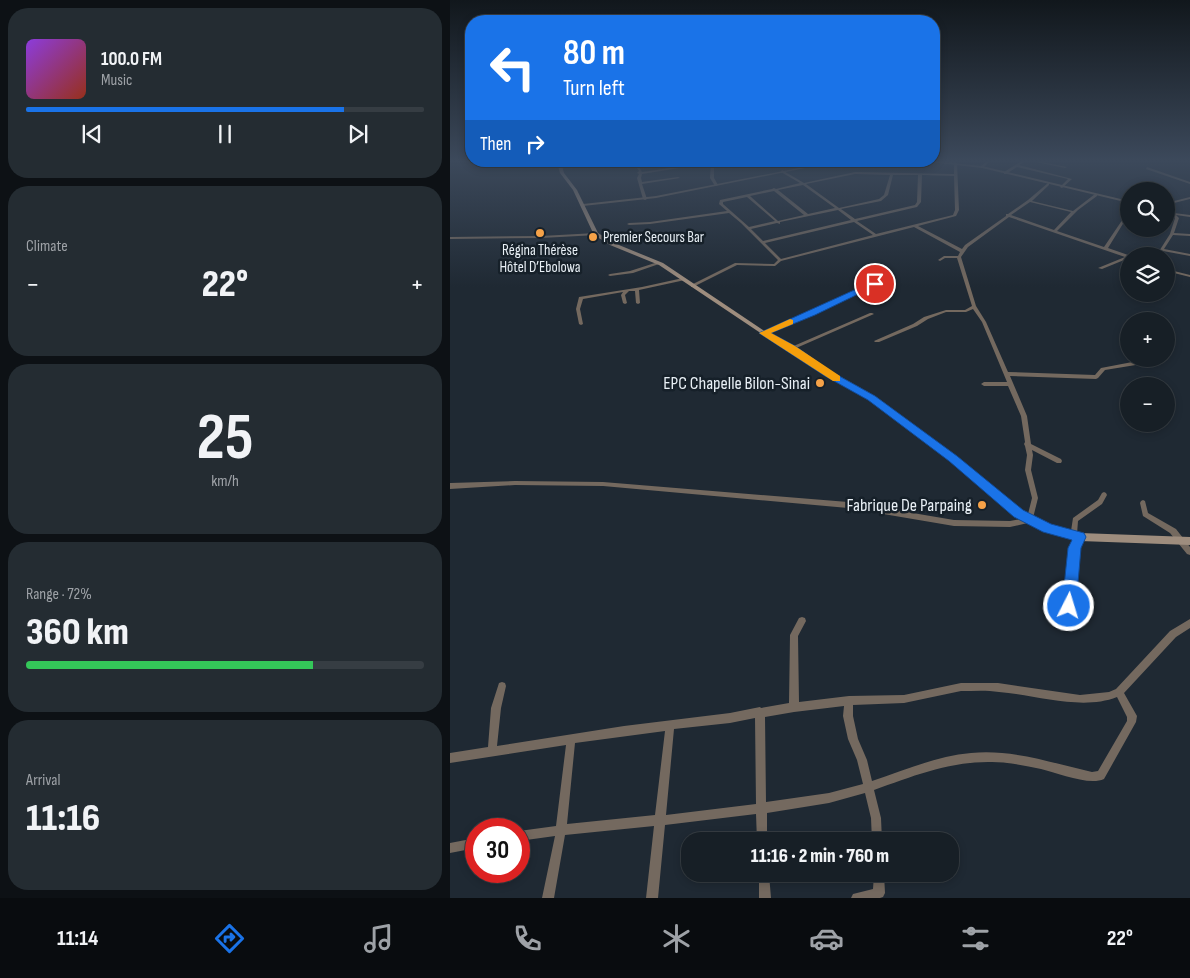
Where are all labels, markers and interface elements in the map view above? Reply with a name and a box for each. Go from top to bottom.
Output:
text: 80 m [563,32,625,75]
icon: left [480,35,545,100]
text: 100.0 FM [101,48,162,71]
text: Music [101,71,132,90]
text: Turn left [563,75,625,102]
icon: previous [78,120,106,148]
icon: pause [211,120,239,148]
icon: next [344,120,372,148]
icon: right [521,130,549,158]
text: Then [480,133,511,156]
map controls [1120,182,1175,432]
button: search [1120,182,1175,237]
marker: Régina Thérèse Hôtel D’Ebolowa [534,227,546,239]
place label: Premier Secours Bar [603,228,705,247]
marker: Premier Secours Bar [587,231,599,243]
text: Climate [26,237,68,256]
place label: Régina Thérèse Hôtel D’Ebolowa [499,241,581,277]
button: layers [1120,247,1175,302]
text: 22° [202,262,248,307]
pin [854,263,896,305]
text: − [26,268,40,301]
text: + [410,268,424,301]
icon: arrive [861,270,889,298]
button: + [1120,312,1175,367]
place label: EPC Chapelle Bilon-Sinai [663,373,810,394]
marker: EPC Chapelle Bilon-Sinai [814,377,826,389]
button: − [1120,377,1175,432]
text: 25 [196,400,254,478]
text: km/h [211,472,239,491]
place label: Fabrique De Parpaing [846,495,972,516]
marker: Fabrique De Parpaing [976,499,988,511]
position arrow [1042,579,1094,631]
text: Range · 72% [26,585,92,604]
text: 360 km [26,610,129,655]
text: Arrival [26,771,60,790]
text: 11:16 [26,796,100,841]
speed limit sign: 30 [465,818,530,883]
text: 11:16 · 2 min · 760 m [751,845,889,868]
icon: directions [212,921,247,956]
icon: music [361,921,396,956]
icon: phone [510,921,545,956]
icon: climate [659,921,694,956]
icon: car [809,921,844,956]
icon: filters [958,921,993,956]
text: 11:14 [57,925,98,952]
text: 22° [1107,925,1133,952]

